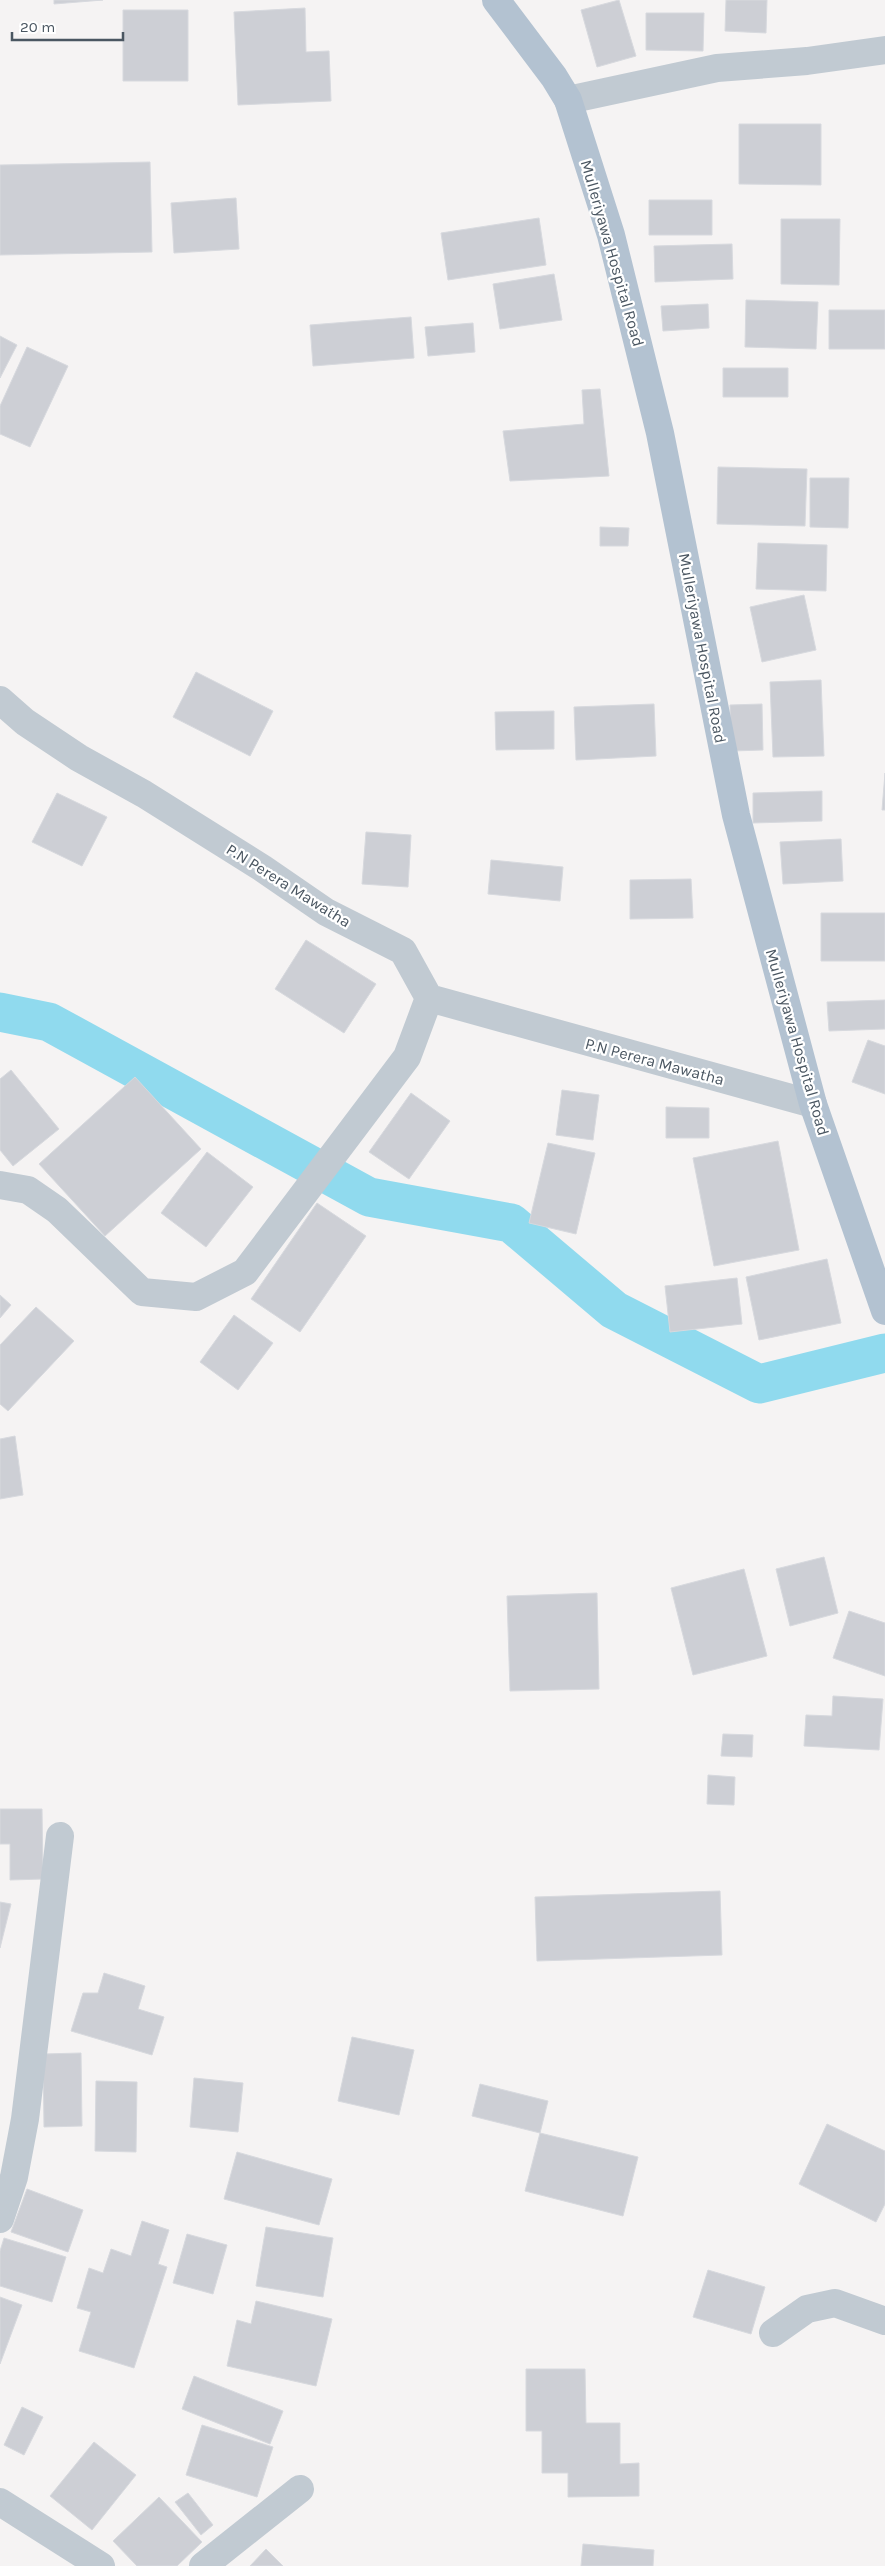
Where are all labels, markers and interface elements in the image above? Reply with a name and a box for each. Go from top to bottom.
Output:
scale bar [12,10,124,42]
text: 20 m [20,18,55,36]
street label: Mulleriyawa Hospital Road [577,158,648,349]
street label: Mulleriyawa Hospital Road [675,551,730,745]
street label: P.N Perera Mawatha [223,839,354,931]
street label: Mulleriyawa Hospital Road [762,947,833,1138]
street label: P.N Perera Mawatha [583,1034,726,1089]

